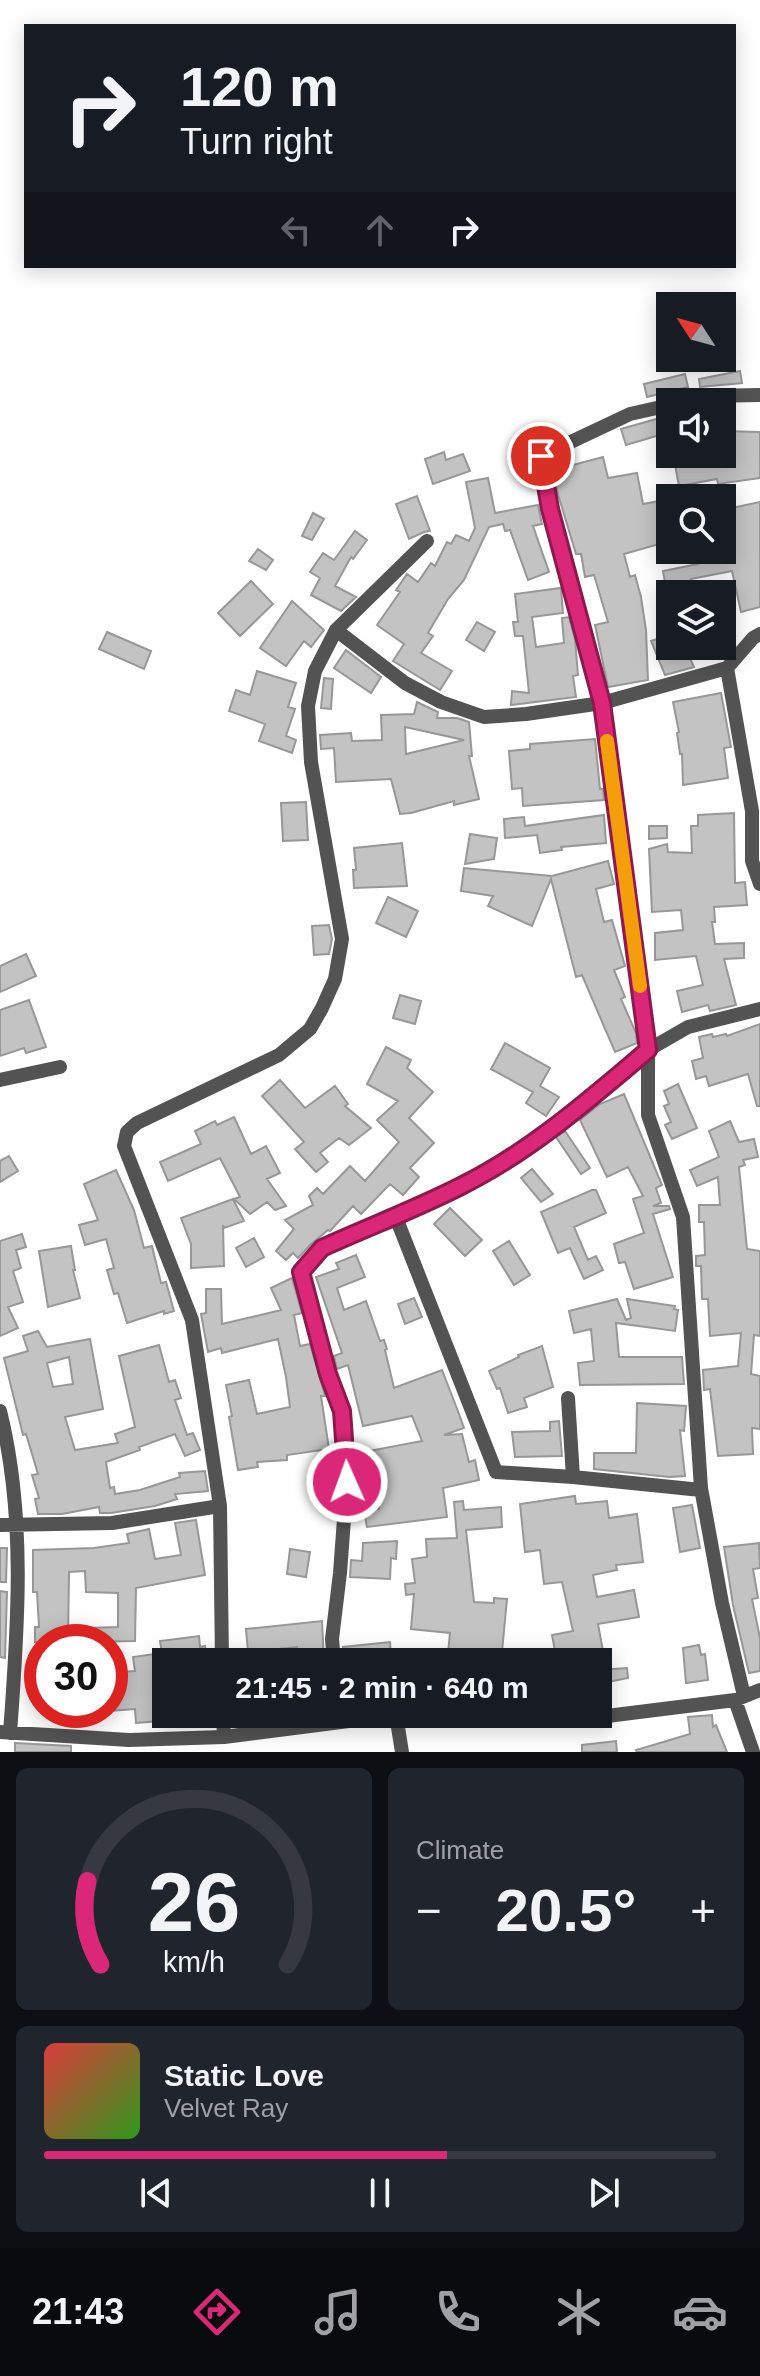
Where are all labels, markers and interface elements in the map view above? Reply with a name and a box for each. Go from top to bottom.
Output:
text: 120 m [180,55,339,118]
icon: right [48,56,152,160]
text: Turn right [180,121,333,162]
icon: left [274,208,318,252]
icon: ahead [358,208,402,252]
icon: right [442,208,486,252]
north arrow [656,292,736,372]
map controls [656,292,736,660]
button: sound [656,388,736,468]
pin [507,422,575,490]
icon: arrive [519,434,563,478]
button: search [656,484,736,564]
button: layers [656,580,736,660]
position arrow [305,1440,389,1524]
speed limit sign: 30 [24,1624,128,1728]
text: 21:45 · 2 min · 640 m [235,1671,529,1704]
text: Climate [416,1835,504,1865]
text: 26 [148,1856,240,1949]
text: 20.5° [496,1877,636,1944]
text: − [416,1886,442,1935]
text: + [690,1886,716,1935]
text: km/h [163,1946,225,1978]
text: Static Love [164,2059,324,2092]
text: Velvet Ray [164,2093,288,2123]
icon: previous [134,2171,178,2215]
icon: pause [358,2171,402,2215]
icon: next [582,2171,626,2215]
icon: directions [189,2284,245,2340]
icon: music [310,2284,366,2340]
icon: phone [430,2284,486,2340]
icon: climate [551,2284,607,2340]
icon: car [672,2284,728,2340]
text: 21:43 [32,2291,124,2332]

